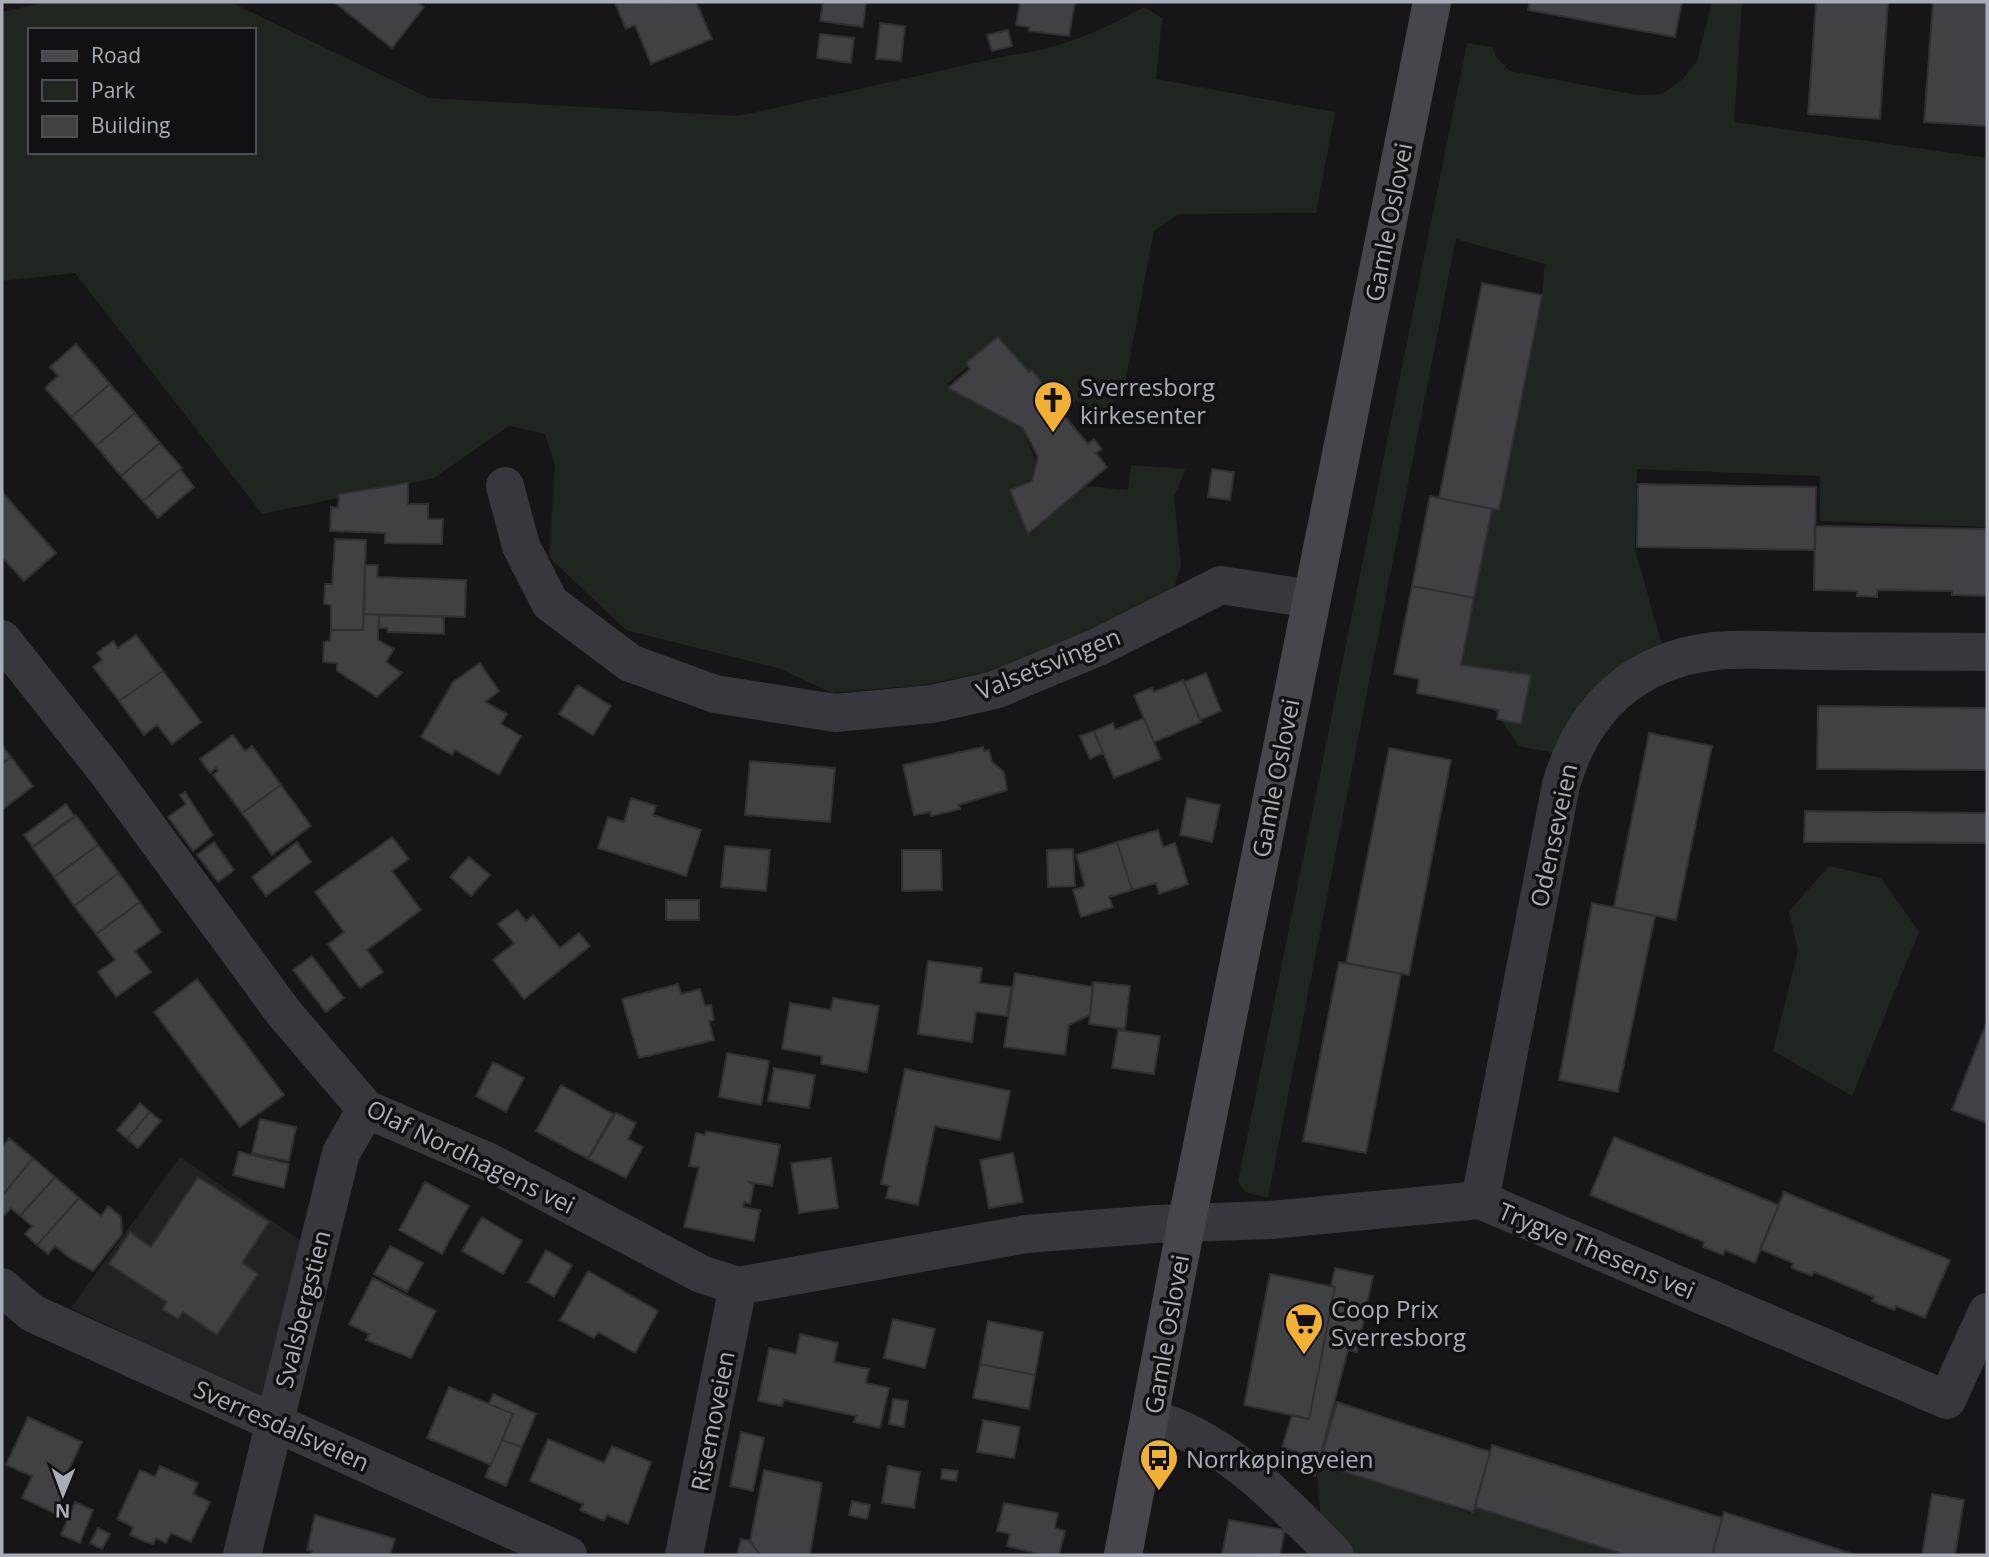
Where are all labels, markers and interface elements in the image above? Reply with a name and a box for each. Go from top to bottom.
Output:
legend [28,28,256,154]
text: Road [91,41,141,69]
text: Park [91,76,135,104]
text: Building [91,111,170,139]
street label: Gamle Oslovei [1356,140,1420,304]
place label: Sverresborg kirkesenter [1080,370,1215,431]
church icon: Sverresborg kirkesenter [1032,379,1074,434]
street label: Valsetsvingen [971,619,1125,707]
street label: Gamle Oslovei [1243,696,1307,860]
street label: Odenseveien [1522,760,1584,910]
street label: Olaf Nordhagens vei [361,1091,581,1221]
street label: Trygve Thesens vei [1494,1194,1700,1306]
street label: Svalsbergstien [266,1227,338,1391]
street label: Gamle Oslovei [1136,1252,1196,1416]
place label: Coop Prix Sverresborg [1331,1292,1466,1353]
supermarket icon: Coop Prix Sverresborg [1283,1301,1325,1356]
street label: Risemoveien [682,1348,742,1494]
street label: Sverresdalsveien [189,1372,375,1478]
bus stop icon: Norrkøpingveien [1138,1437,1180,1492]
place label: Norrkøpingveien [1186,1442,1373,1475]
north arrow [28,1459,98,1529]
text: N [55,1498,71,1524]

